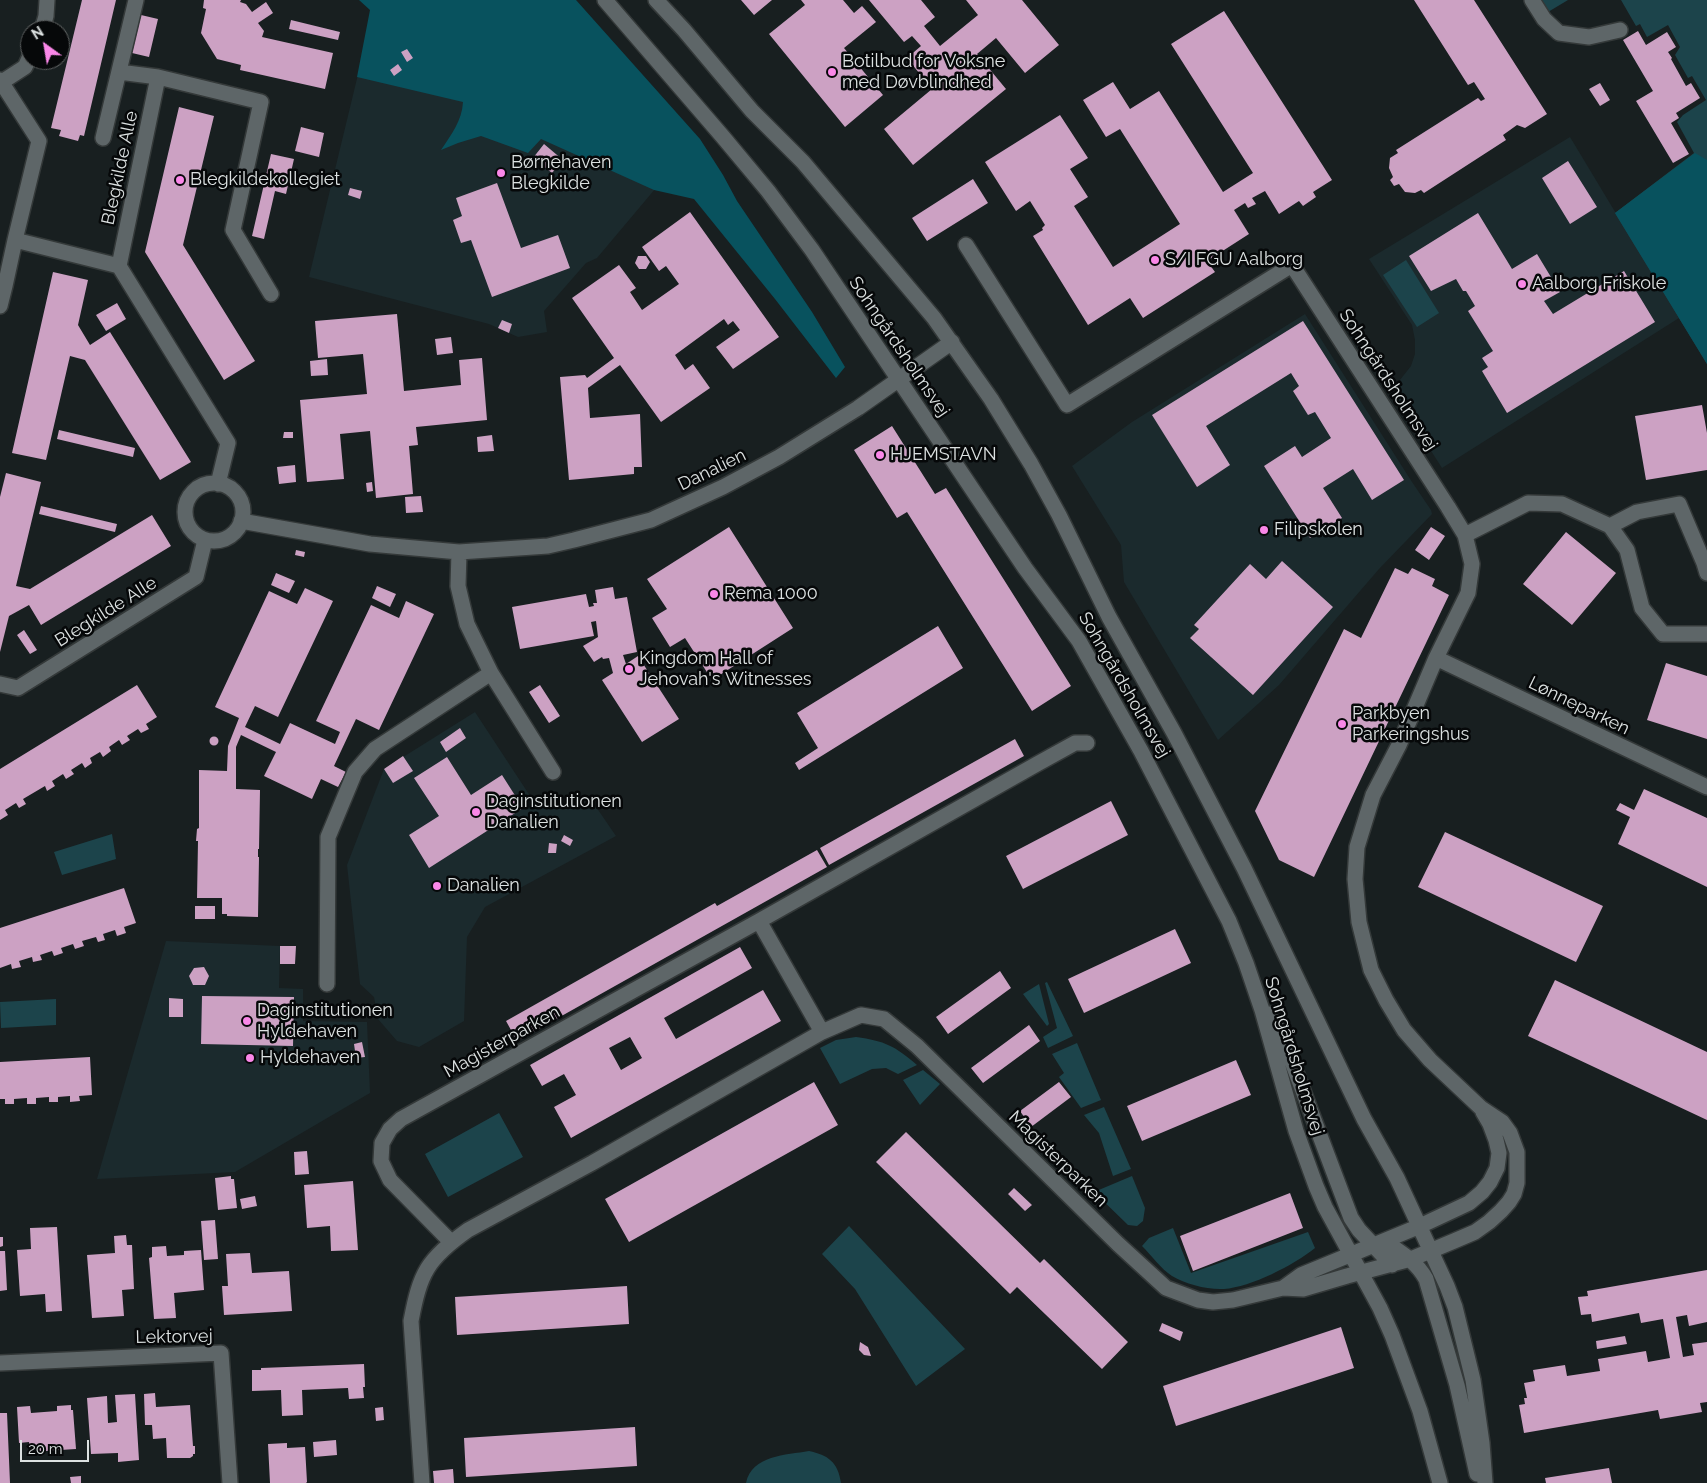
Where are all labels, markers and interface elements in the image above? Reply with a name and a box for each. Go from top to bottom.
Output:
north arrow [20,20,70,70]
text: N [29,24,46,43]
place label: Botilbud for Voksne med Døvblindhed [842,51,1005,94]
marker: Botilbud for Voksne med Døvblindhed [826,66,838,78]
street label: Blegkilde Alle [97,109,143,227]
place label: Børnehaven Blegkilde [511,152,611,194]
marker: Børnehaven Blegkilde [495,167,507,179]
place label: Blegkildekollegiet [190,169,340,191]
marker: Blegkildekollegiet [174,174,186,186]
place label: S/I FGU Aalborg [1165,249,1303,271]
marker: S/I FGU Aalborg [1149,254,1161,266]
street label: Sohngårdsholmsvej [844,273,954,421]
place label: Aalborg Friskole [1532,273,1666,295]
marker: Aalborg Friskole [1516,278,1528,290]
street label: Sohngårdsholmsvej [1334,305,1442,455]
street label: Danalien [675,444,749,496]
place label: HJEMSTAVN [890,444,997,466]
marker: HJEMSTAVN [874,449,886,461]
place label: Filipskolen [1274,519,1363,541]
marker: Filipskolen [1258,524,1270,536]
street label: Blegkilde Alle [51,572,161,652]
place label: Rema 1000 [724,583,818,605]
marker: Rema 1000 [708,588,720,600]
street label: Sohngårdsholmsvej [1074,608,1174,762]
place label: Kingdom Hall of Jehovah's Witnesses [639,648,812,691]
marker: Kingdom Hall of Jehovah's Witnesses [623,663,635,675]
street label: Lønneparken [1525,672,1633,740]
place label: Parkbyen Parkeringshus [1352,703,1469,746]
marker: Parkbyen Parkeringshus [1336,718,1348,730]
place label: Daginstitutionen Danalien [486,791,622,834]
marker: Daginstitutionen Danalien [470,806,482,818]
place label: Danalien [447,875,520,897]
marker: Danalien [431,880,443,892]
street label: Sohngårdsholmsvej [1260,974,1328,1138]
place label: Daginstitutionen Hyldehaven [257,1000,393,1042]
street label: Magisterparken [440,1001,564,1083]
marker: Daginstitutionen Hyldehaven [241,1015,253,1027]
place label: Hyldehaven [260,1047,360,1069]
marker: Hyldehaven [244,1052,256,1064]
street label: Magisterparken [1004,1106,1112,1212]
street label: Lektorvej [135,1326,213,1348]
scale bar [22,1430,91,1462]
text: 20 m [28,1440,63,1458]

